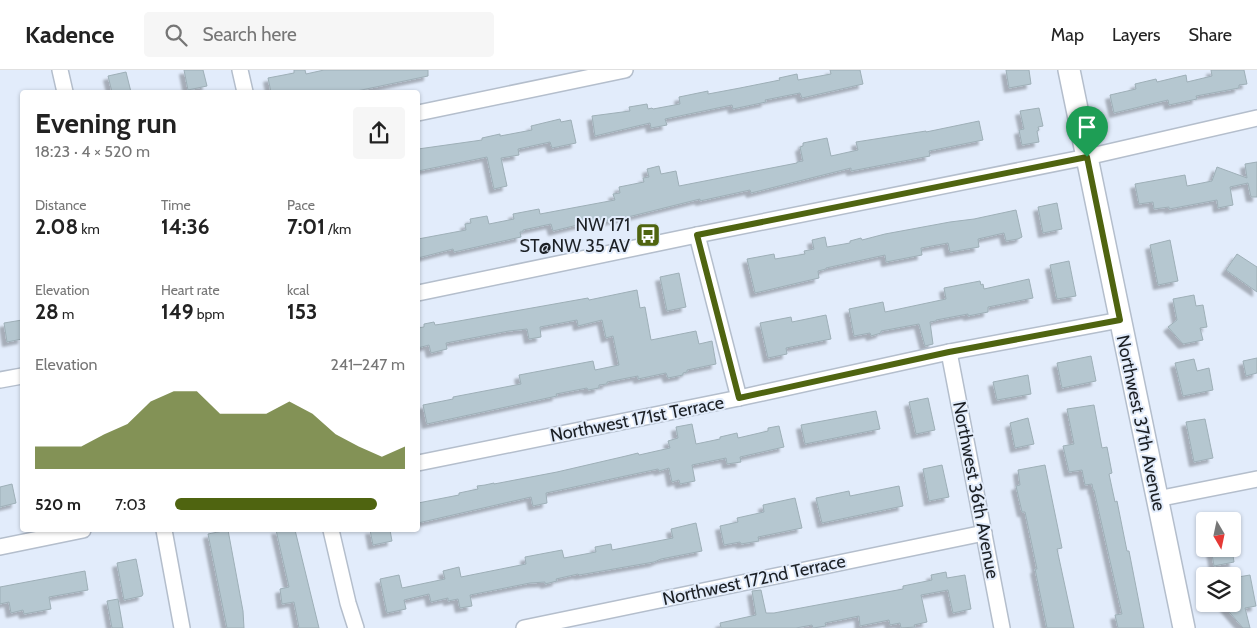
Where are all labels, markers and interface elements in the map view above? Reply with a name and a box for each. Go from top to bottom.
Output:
search box [144,12,494,57]
text: Kadence [25,20,114,49]
icon: search [162,21,190,49]
text: Search here [202,23,297,46]
text: Map [1051,24,1084,46]
text: Layers [1112,24,1161,46]
text: Share [1189,24,1232,46]
text: Evening run [35,106,177,140]
pin [1066,106,1108,157]
button: share [353,107,405,159]
icon: arrive [1073,113,1101,141]
text: 18:23 · 4 × 520 m [35,142,150,161]
text: Distance [35,196,87,214]
text: Time [161,196,191,214]
text: Pace [287,196,315,214]
text: 2.08 [35,214,78,239]
text: 14:36 [161,214,210,239]
text: 7:01 [287,214,325,239]
place label: NW 171 ST@NW 35 AV [519,214,630,257]
text: km [78,220,100,238]
text: /km [325,220,351,238]
bus stop icon: NW 171 ST@NW 35 AV [635,222,661,248]
text: Elevation [35,281,90,299]
text: Heart rate [161,281,220,299]
text: kcal [287,281,309,299]
text: 28 [35,299,59,324]
text: 149 [161,299,194,324]
text: 153 [287,299,317,324]
text: m [59,305,74,323]
text: bpm [194,305,225,323]
street label: Northwest 37th Avenue [1112,333,1170,513]
text: Elevation [35,355,98,374]
text: 241–247 m [330,355,405,374]
street label: Northwest 171st Terrace [548,391,726,447]
street label: Northwest 36th Avenue [948,399,1004,581]
text: 520 m [35,495,81,514]
text: 7:03 [115,495,146,514]
north arrow [1196,512,1241,558]
map controls [1196,512,1241,612]
street label: Northwest 172nd Terrace [661,550,847,610]
button: layers [1196,567,1241,612]

